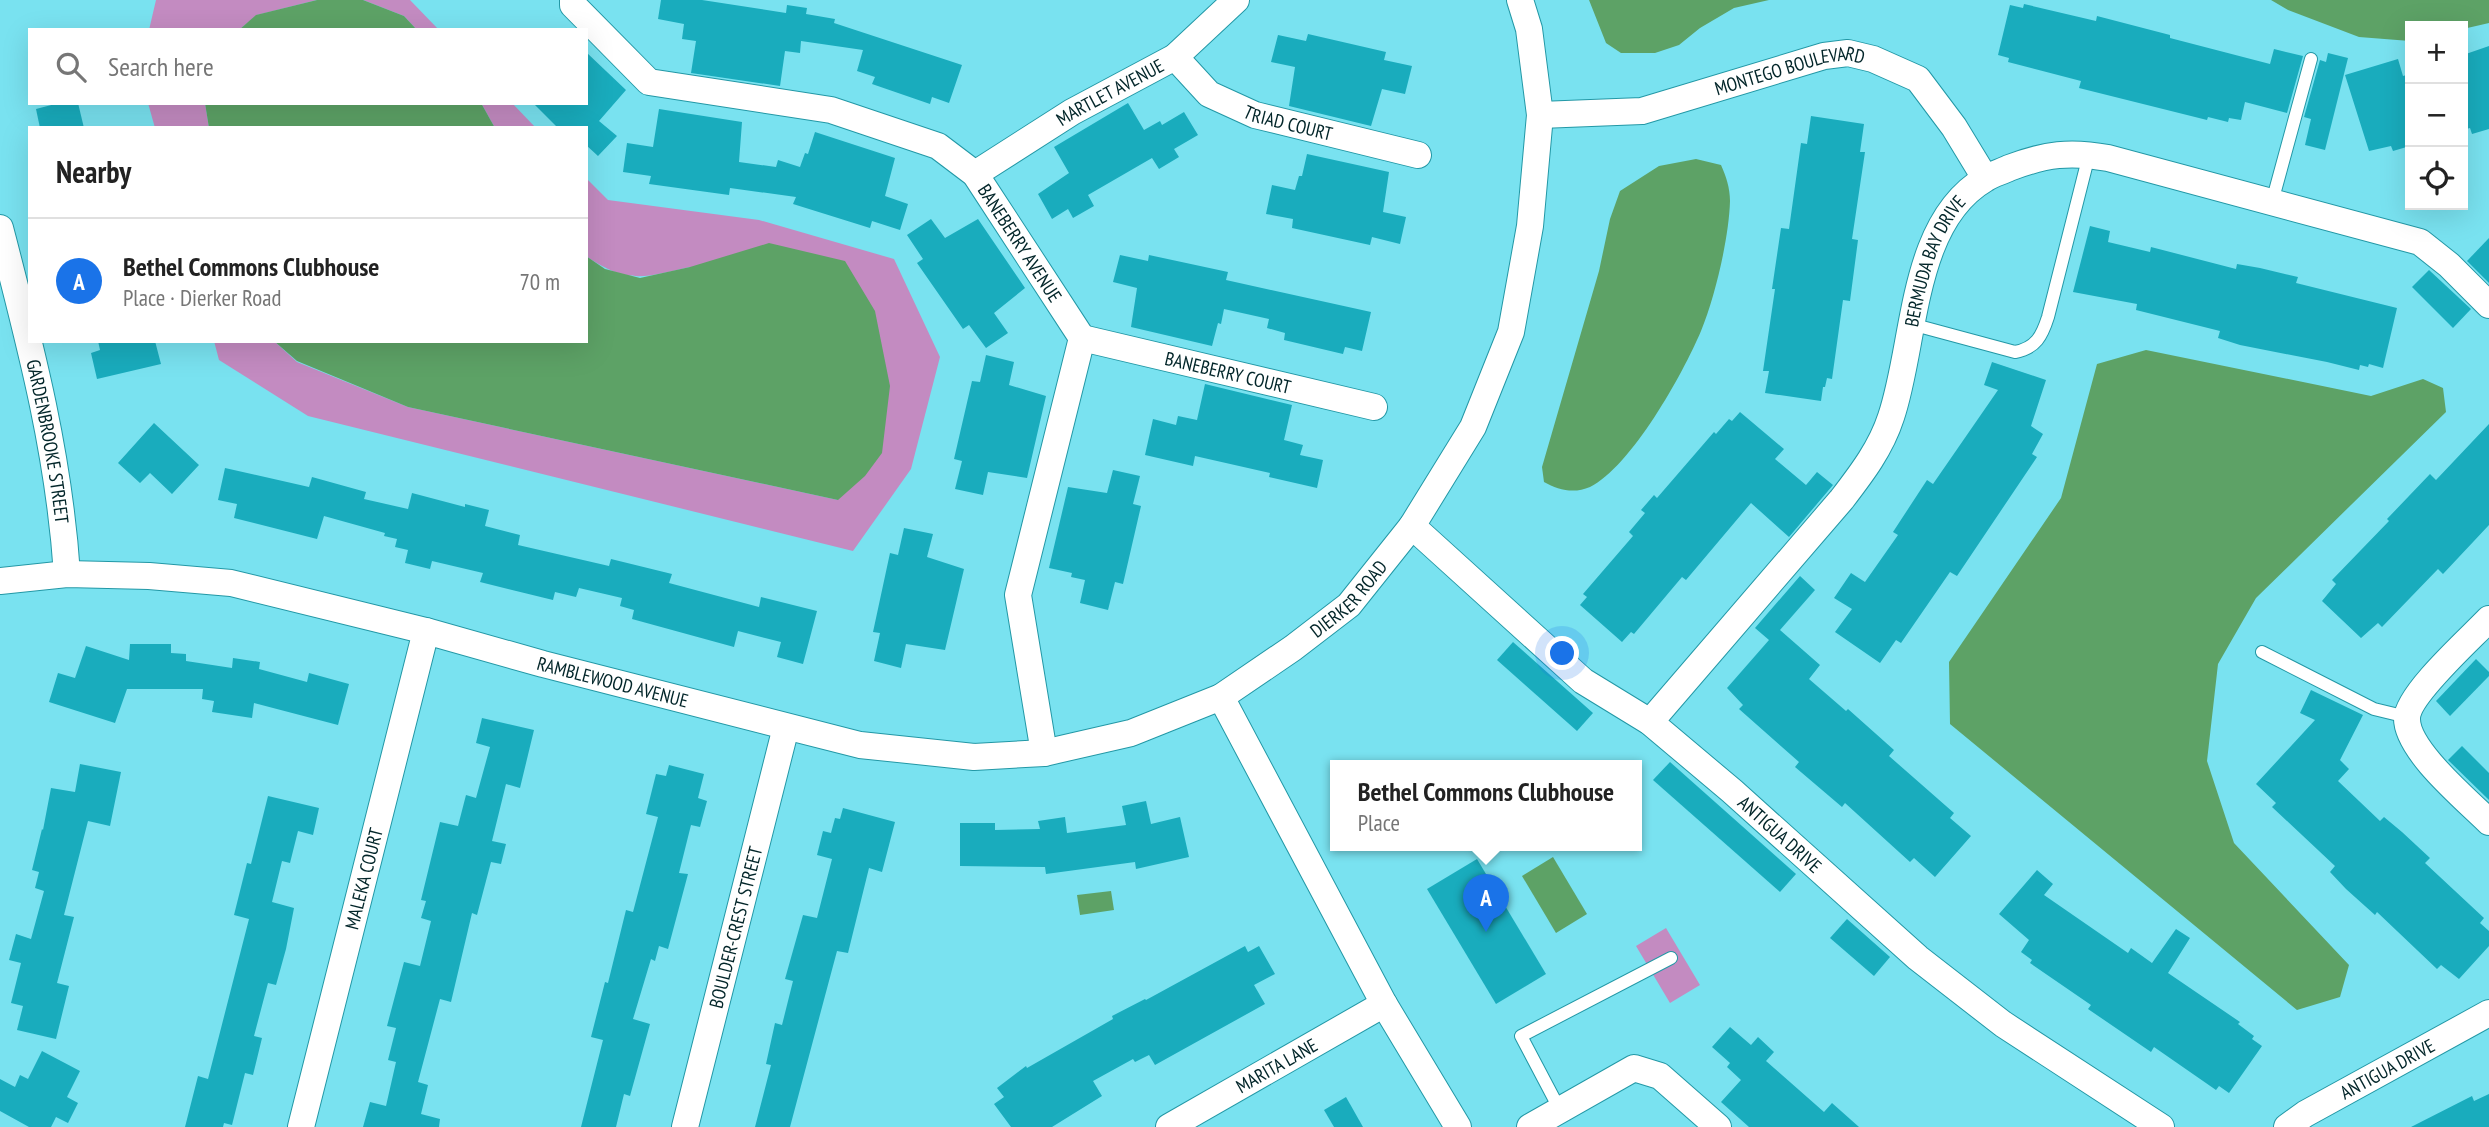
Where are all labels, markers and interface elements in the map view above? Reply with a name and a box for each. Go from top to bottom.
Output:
map controls [2405,21,2468,210]
button: + [2405,21,2468,84]
search box [28,28,588,105]
street label: MONTEGO BOULEVARD [1712,41,1867,100]
icon: search [52,48,90,86]
text: Search here [108,50,214,83]
street label: MARTLET AVENUE [1052,53,1168,131]
button: − [2405,84,2468,147]
street label: TRIAD COURT [1240,99,1335,146]
button: locate [2405,147,2468,210]
text: Nearby [56,152,131,191]
street label: BANEBERRY AVENUE [973,179,1067,307]
street label: BERMUDA BAY DRIVE [1899,190,1970,329]
text: Bethel Commons Clubhouse [123,250,380,283]
text: A [73,267,85,296]
text: 70 m [519,267,560,296]
text: Place · Dierker Road [123,283,281,312]
street label: BANEBERRY COURT [1163,346,1294,399]
street label: GARDENBROOKE STREET [21,357,74,525]
street label: DIERKER ROAD [1305,555,1392,642]
your location [1545,636,1579,670]
street label: RAMBLEWOOD AVENUE [534,651,691,713]
popup [1330,760,1642,851]
text: Bethel Commons Clubhouse [1358,775,1614,808]
street label: ANTIGUA DRIVE [1733,790,1827,878]
text: Place [1358,808,1400,837]
street label: MALEKA COURT [339,825,388,932]
street label: BOULDER-CREST STREET [703,843,768,1011]
pin: A [1463,874,1509,932]
street label: MARITA LANE [1232,1033,1322,1098]
street label: ANTIGUA DRIVE [2336,1033,2439,1104]

